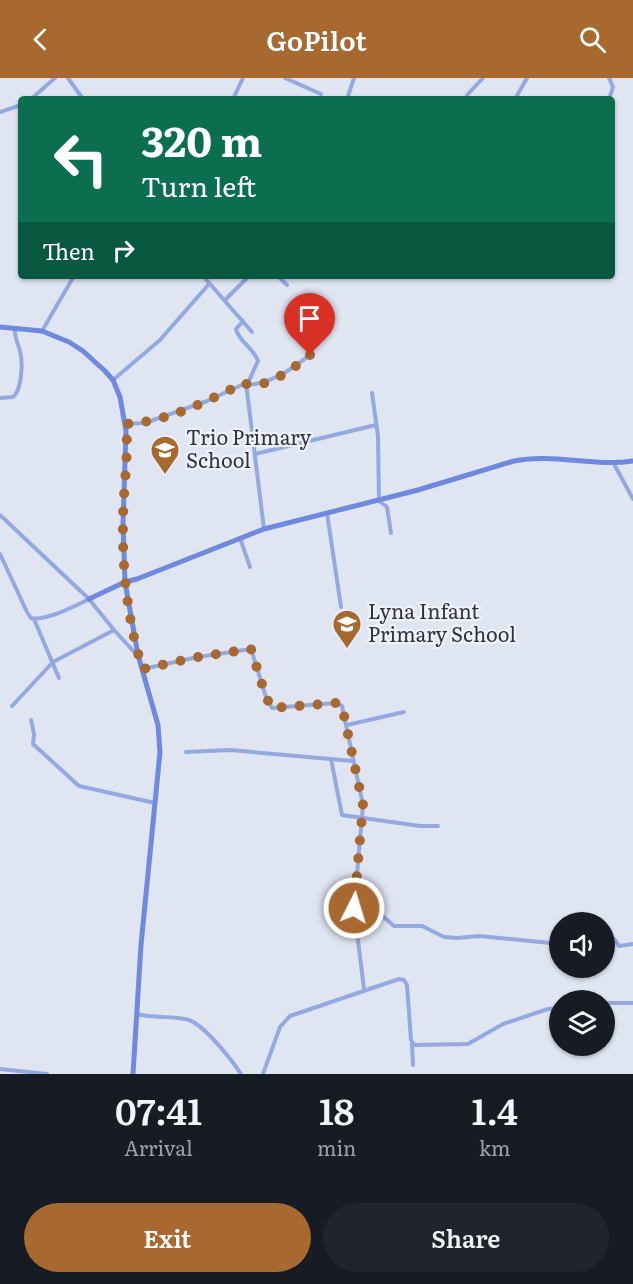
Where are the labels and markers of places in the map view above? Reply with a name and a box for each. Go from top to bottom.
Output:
pin [284,293,335,355]
place label: Trio Primary School [186,421,312,474]
school or university icon: Trio Primary School [149,434,181,476]
place label: Lyna Infant Primary School [368,595,516,648]
school or university icon: Lyna Infant Primary School [331,608,363,650]

